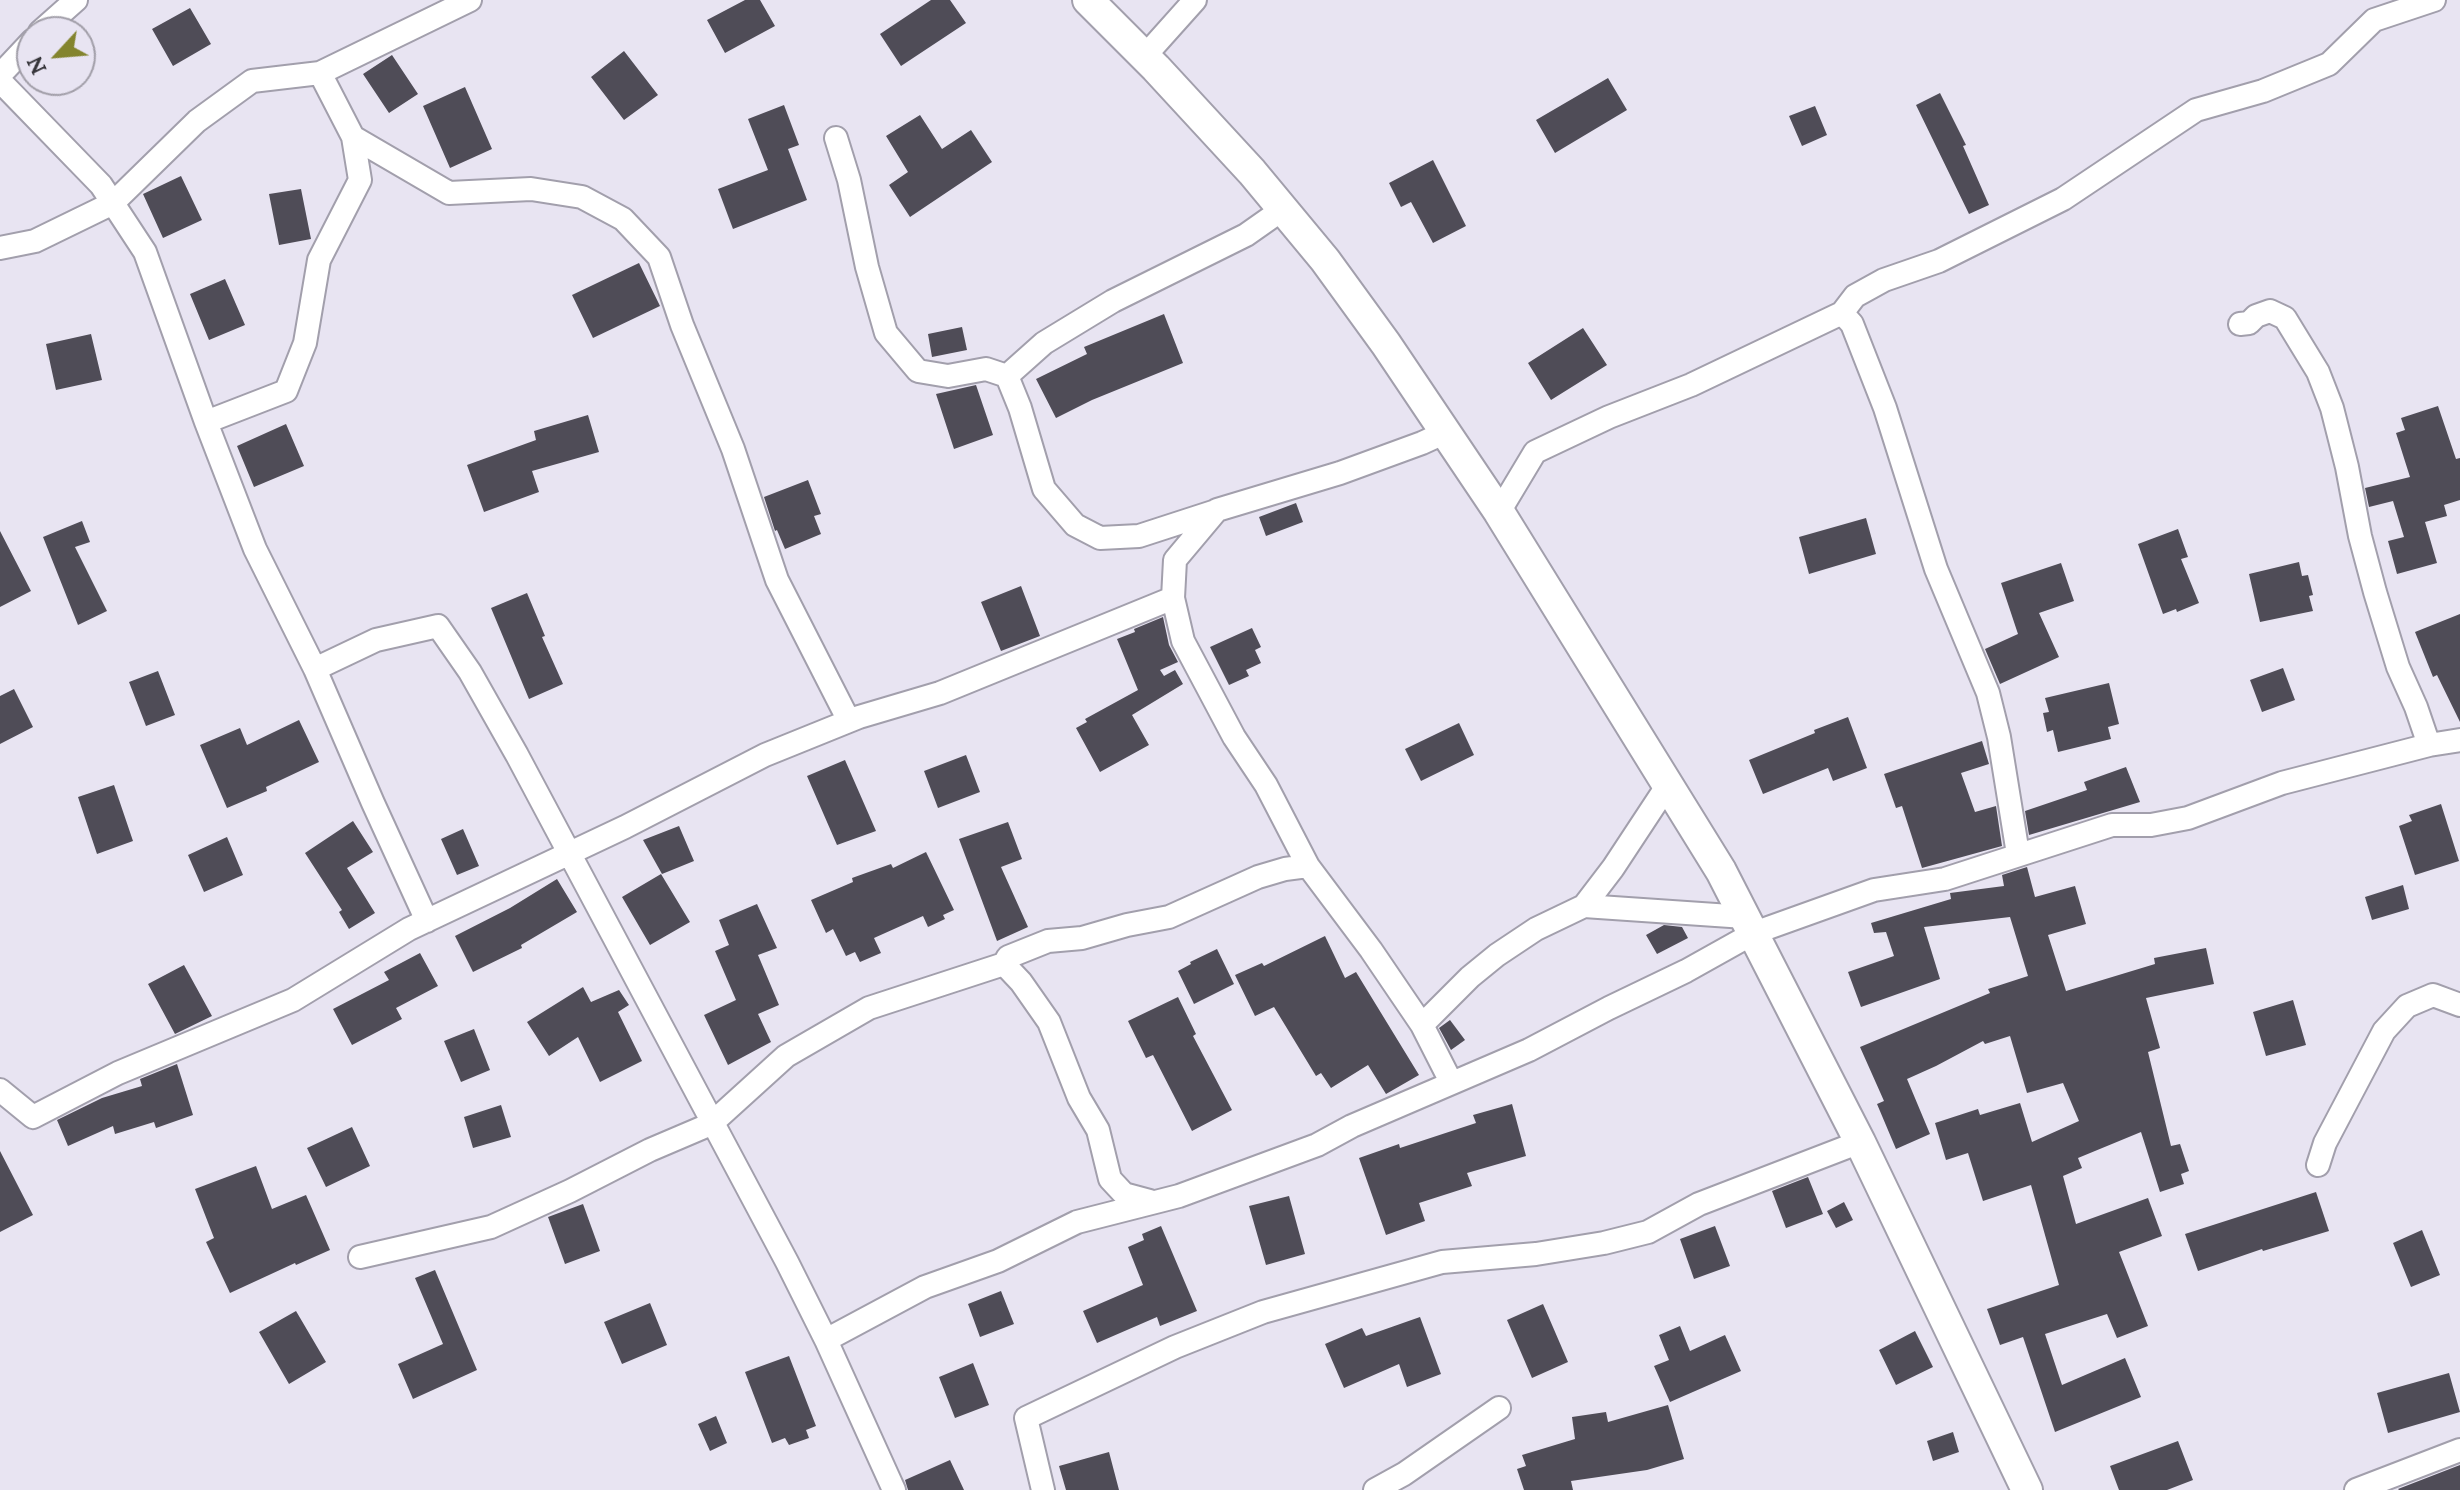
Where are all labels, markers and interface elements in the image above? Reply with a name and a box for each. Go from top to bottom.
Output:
north arrow [16,16,96,96]
text: N [20,52,53,79]

